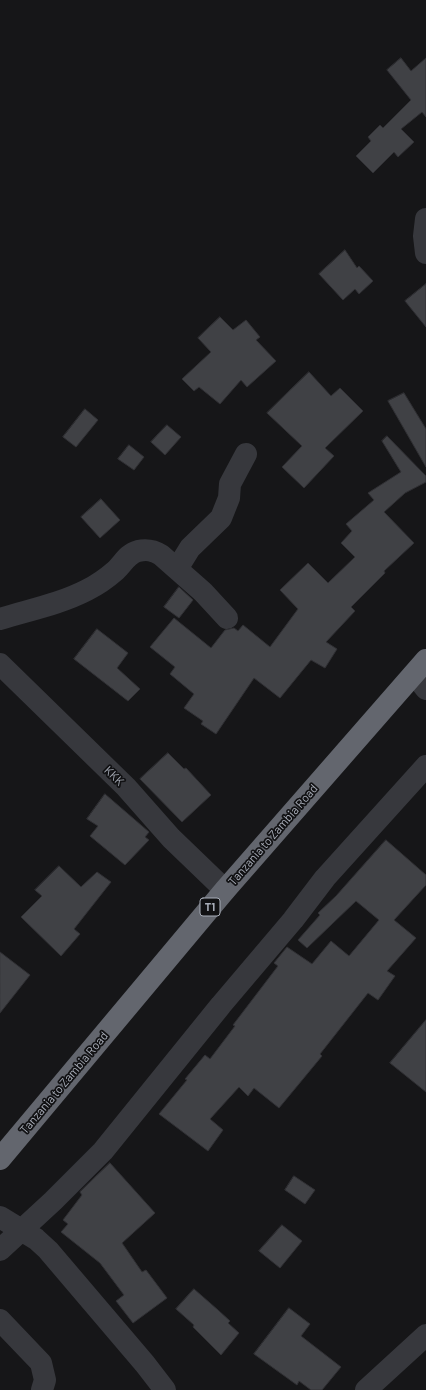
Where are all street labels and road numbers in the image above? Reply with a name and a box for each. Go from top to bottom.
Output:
street label: KKK [101,763,127,789]
street label: Tanzania to Zambia Road [225,782,321,888]
road number: T1 [200,898,220,916]
street label: Tanzania to Zambia Road [17,1029,111,1137]

